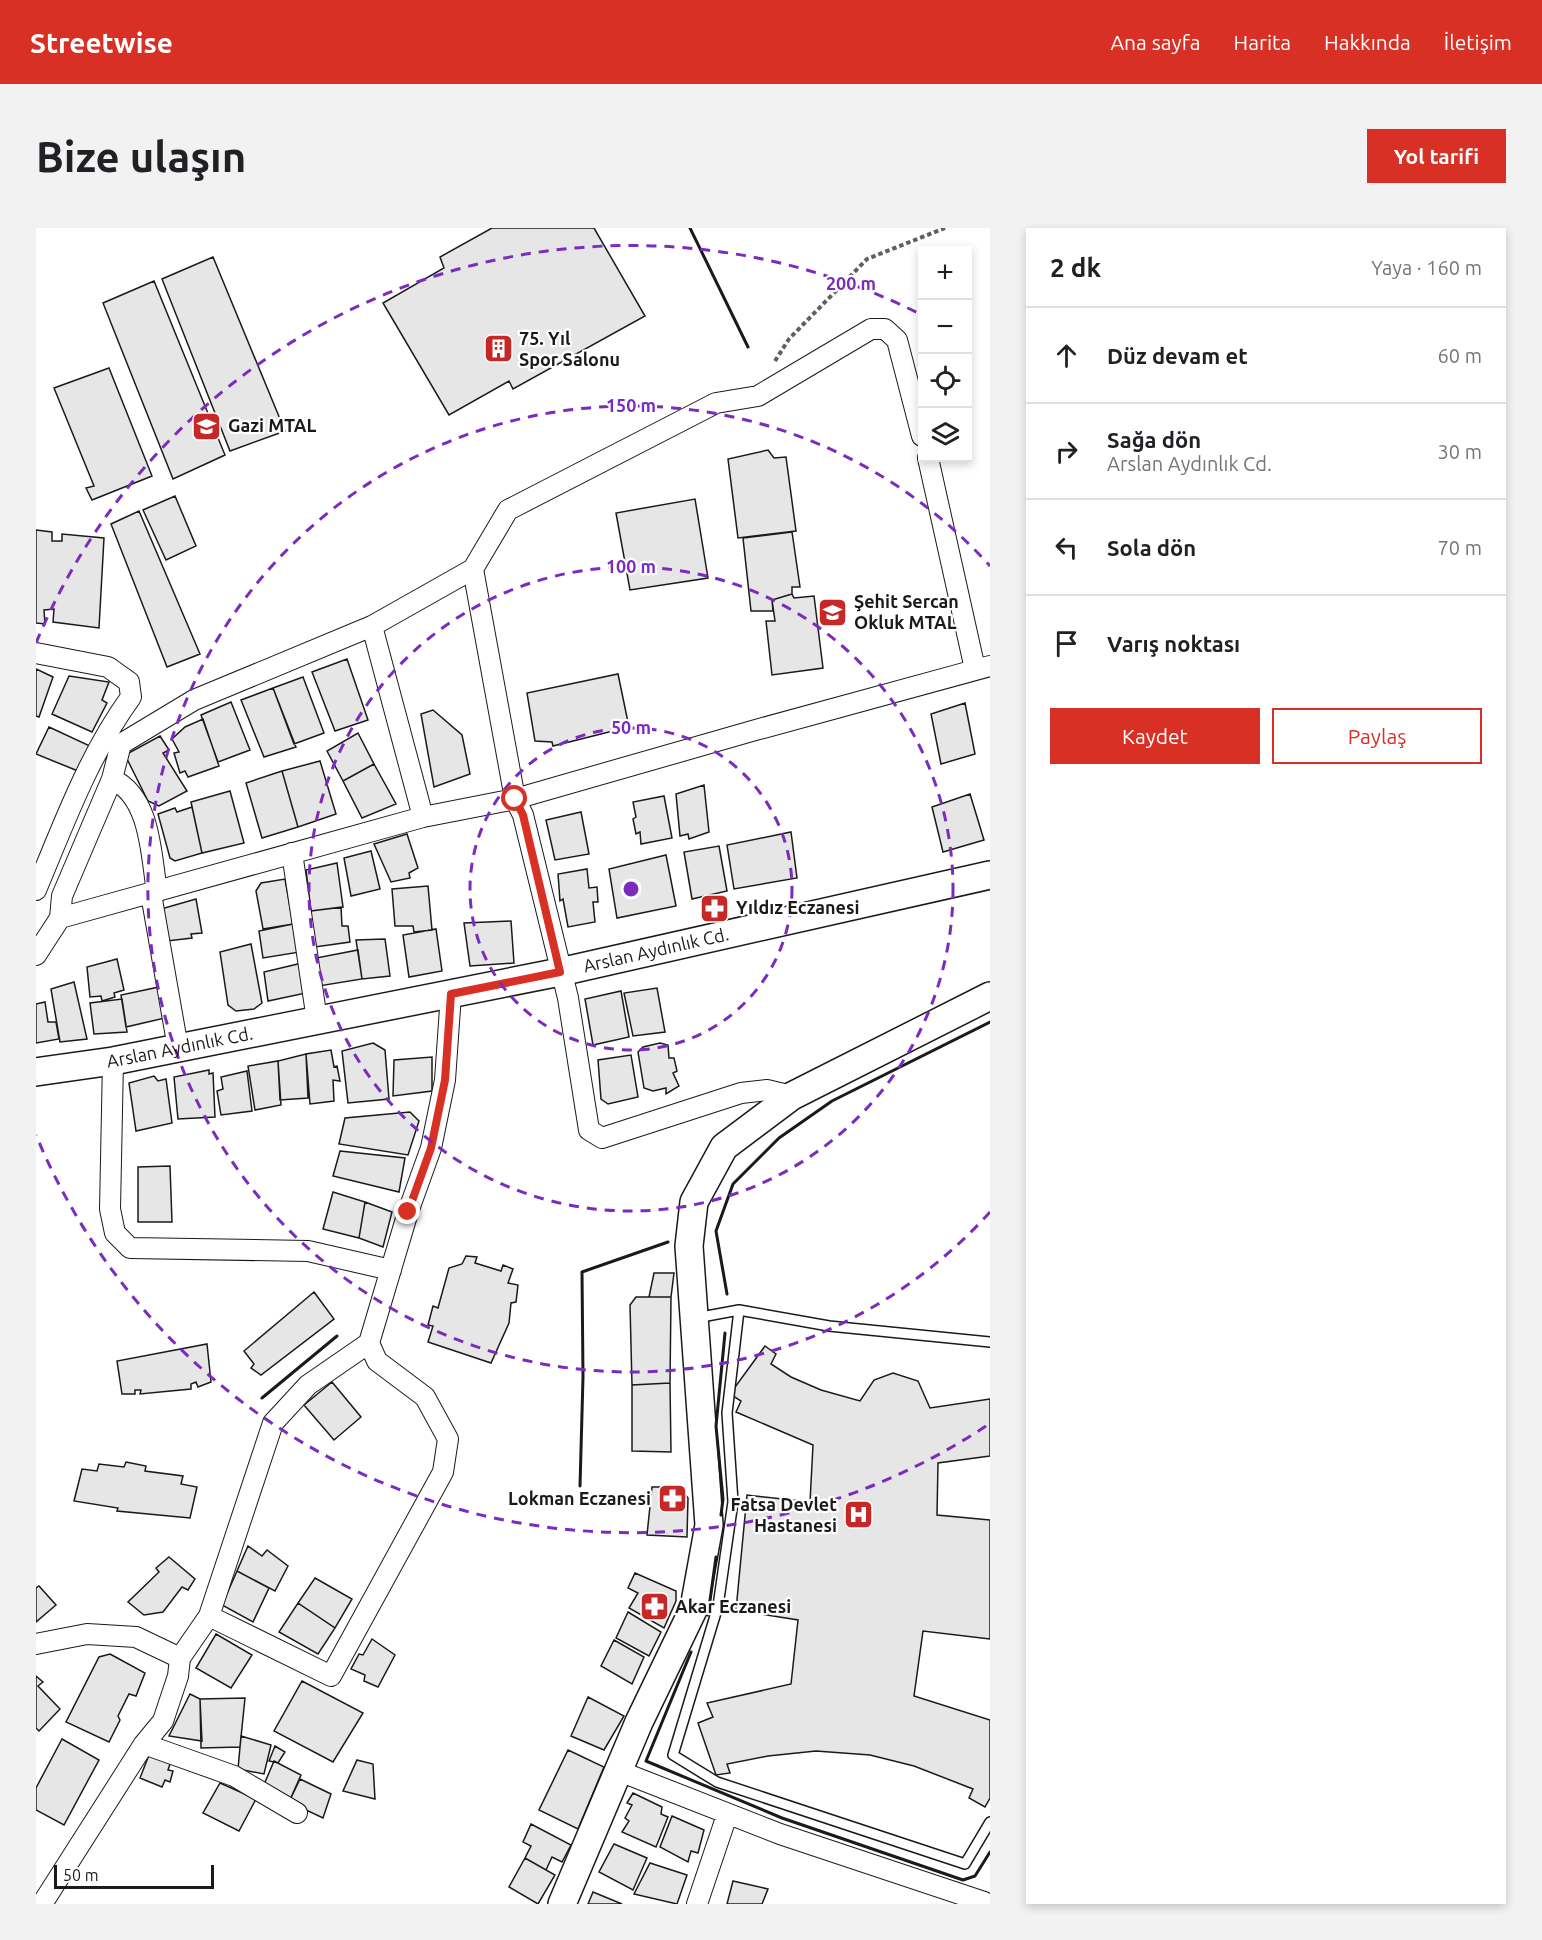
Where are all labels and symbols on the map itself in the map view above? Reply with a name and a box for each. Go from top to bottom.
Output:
text: 200 m [826,273,876,293]
place label: 75. Yıl Spor Salonu [519,328,620,369]
building icon: 75. Yıl Spor Salonu [482,333,514,365]
text: 150 m [606,395,656,415]
school or university icon: Gazi MTAL [191,410,223,442]
place label: Gazi MTAL [228,415,316,435]
text: 100 m [606,556,656,576]
place label: Şehit Sercan Okluk MTAL [854,591,959,632]
school or university icon: Şehit Sercan Okluk MTAL [817,596,849,628]
text: 50 m [611,717,651,737]
route start [501,785,527,811]
centre of rings [621,879,641,899]
pharmacy icon: Yıldız Eczanesi [699,892,731,924]
place label: Yıldız Eczanesi [736,897,859,917]
street label: Arslan Aydınlık Cd. [581,923,730,975]
street label: Arslan Aydınlık Cd. [105,1022,255,1071]
route end [394,1198,420,1224]
pharmacy icon: Lokman Eczanesi [656,1483,688,1515]
place label: Lokman Eczanesi [508,1488,651,1508]
place label: Fatsa Devlet Hastanesi [731,1494,837,1535]
hospital icon: Fatsa Devlet Hastanesi [842,1499,874,1531]
pharmacy icon: Akar Eczanesi [638,1591,670,1623]
place label: Akar Eczanesi [675,1596,791,1616]
scale bar [54,1862,214,1890]

